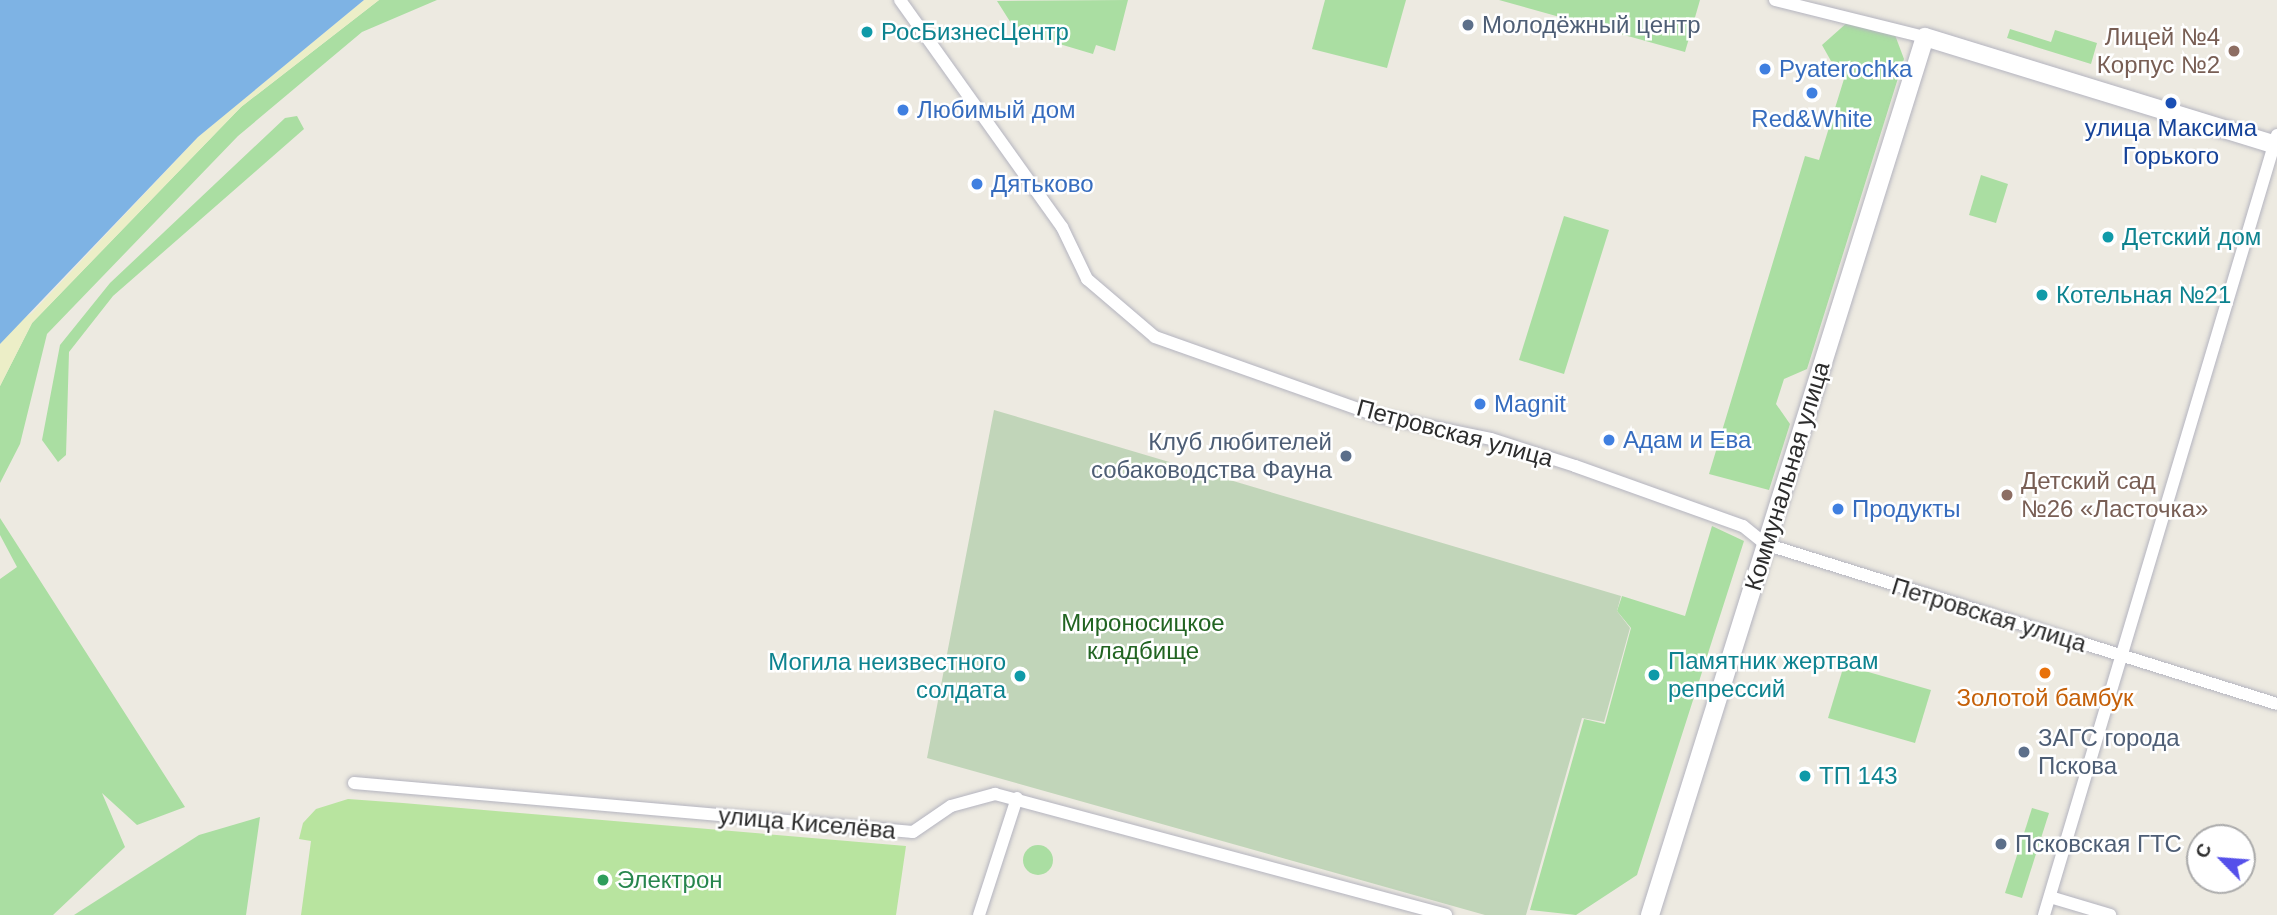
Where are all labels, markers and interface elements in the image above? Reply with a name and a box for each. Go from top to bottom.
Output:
place label: Молодёжный центр [1482,11,1701,39]
marker: Молодёжный центр [1460,17,1476,33]
place label: РосБизнесЦентр [881,18,1069,46]
place label: Лицей №4 Корпус №2 [2097,23,2220,79]
marker: РосБизнесЦентр [859,24,875,40]
marker: Лицей №4 Корпус №2 [2226,43,2242,59]
place label: Pyaterochka [1779,55,1912,83]
marker: Pyaterochka [1757,61,1773,77]
marker: Red&White [1804,85,1820,101]
marker: улица Максима Горького [2163,95,2179,111]
place label: Любимый дом [917,96,1076,124]
marker: Любимый дом [895,102,911,118]
place label: Red&White [1751,105,1873,133]
place label: улица Максима Горького [2085,114,2257,170]
place label: Дятьково [991,170,1094,198]
marker: Дятьково [969,176,985,192]
place label: Детский дом [2122,223,2261,251]
marker: Детский дом [2100,229,2116,245]
place label: Котельная №21 [2056,281,2231,309]
marker: Котельная №21 [2034,287,2050,303]
street label: Коммунальная улица [1738,358,1836,594]
place label: Magnit [1494,390,1566,418]
street label: Петровская улица [1354,393,1556,473]
marker: Magnit [1472,396,1488,412]
place label: Адам и Ева [1623,426,1751,454]
place label: Клуб любителей собаководства Фауна [1091,428,1332,484]
marker: Адам и Ева [1601,432,1617,448]
marker: Клуб любителей собаководства Фауна [1338,448,1354,464]
place label: Детский сад №26 «Ласточка» [2021,467,2208,523]
marker: Детский сад №26 «Ласточка» [1999,487,2015,503]
place label: Продукты [1852,495,1960,523]
marker: Продукты [1830,501,1846,517]
street label: Петровская улица [1888,572,2090,658]
park label: Мироносицкое кладбище [1061,609,1225,665]
place label: Памятник жертвам репрессий [1668,647,1878,703]
place label: Могила неизвестного солдата [768,648,1006,704]
marker: Золотой бамбук [2037,665,2053,681]
marker: Памятник жертвам репрессий [1646,667,1662,683]
marker: Могила неизвестного солдата [1012,668,1028,684]
place label: Золотой бамбук [1956,684,2134,712]
place label: ЗАГС города Пскова [2038,724,2180,780]
marker: ЗАГС города Пскова [2016,744,2032,760]
place label: ТП 143 [1819,762,1898,790]
marker: ТП 143 [1797,768,1813,784]
street label: улица Киселёва [717,801,897,845]
north arrow [2186,824,2256,894]
place label: Псковская ГТС [2015,830,2182,858]
marker: Псковская ГТС [1993,836,2009,852]
text: С [2191,840,2216,861]
place label: Электрон [617,866,723,894]
marker: Электрон [595,872,611,888]

